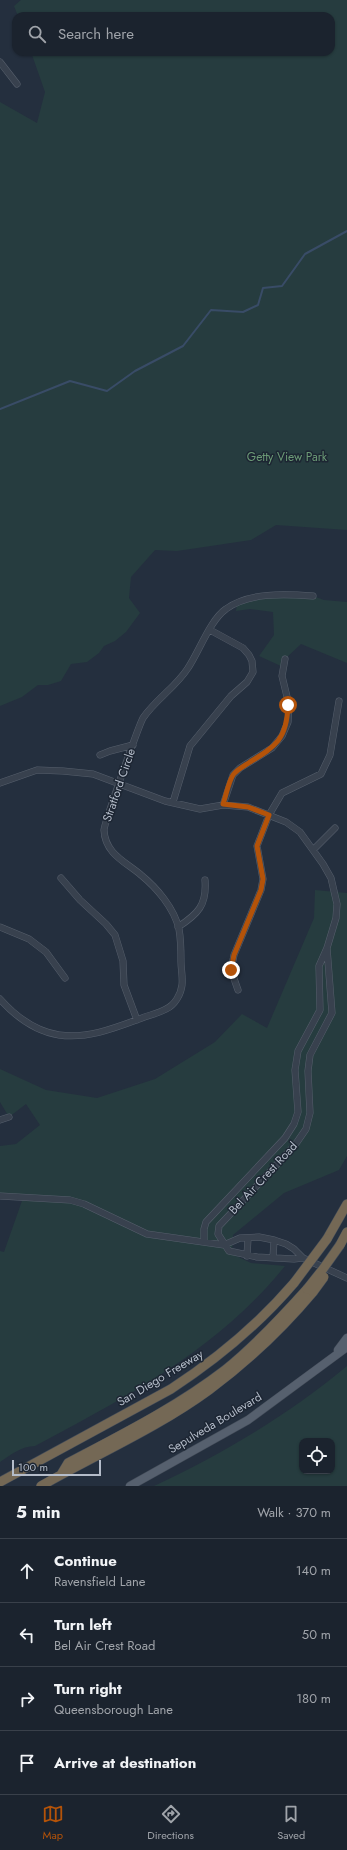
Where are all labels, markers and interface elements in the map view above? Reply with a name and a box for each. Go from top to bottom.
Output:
search box [12,12,335,56]
icon: search [26,23,48,45]
text: Search here [58,23,134,45]
park label: Getty View Park [247,448,328,466]
route start [279,696,297,714]
street label: Stratford Circle [98,746,140,824]
route end [222,961,240,979]
street label: Bel Air Crest Road [225,1138,301,1218]
street label: San Diego Freeway [113,1345,207,1411]
street label: Sepulveda Boulevard [165,1388,265,1458]
map controls [299,1438,335,1474]
button: locate [299,1438,335,1474]
scale bar [12,1458,101,1477]
text: 100 m [18,1459,48,1475]
text: 5 min [16,1500,60,1524]
text: Walk · 370 m [257,1503,331,1522]
text: Continue [54,1550,117,1572]
icon: ahead [16,1560,38,1582]
text: 140 m [296,1561,331,1580]
text: Ravensfield Lane [54,1572,145,1591]
text: Turn left [54,1614,112,1636]
icon: left [16,1624,38,1646]
text: 50 m [302,1625,331,1644]
text: Bel Air Crest Road [54,1636,155,1655]
text: Turn right [54,1678,122,1700]
icon: right [16,1688,38,1710]
text: 180 m [296,1689,331,1708]
text: Queensborough Lane [54,1700,173,1719]
icon: arrive [16,1752,38,1774]
text: Arrive at destination [54,1752,196,1774]
tab: Map [42,1803,64,1843]
tab: Directions [147,1803,194,1843]
tab: Saved [277,1803,305,1843]

